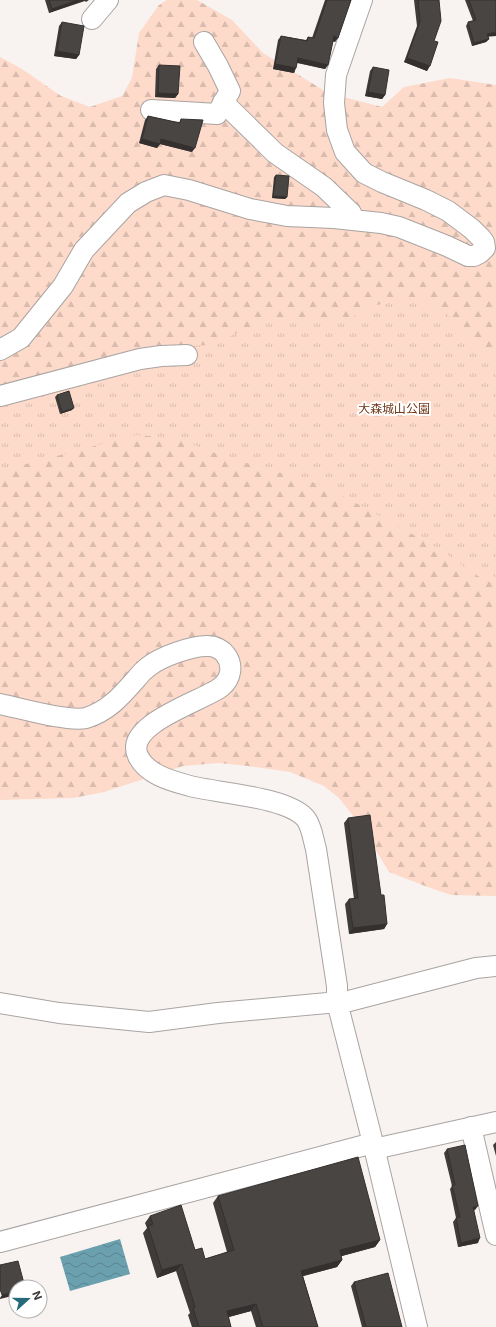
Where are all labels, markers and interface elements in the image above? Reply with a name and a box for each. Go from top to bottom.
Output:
park label: 大森城山公園 [358,401,430,416]
north arrow [8,1279,48,1319]
text: N [29,1289,45,1302]

